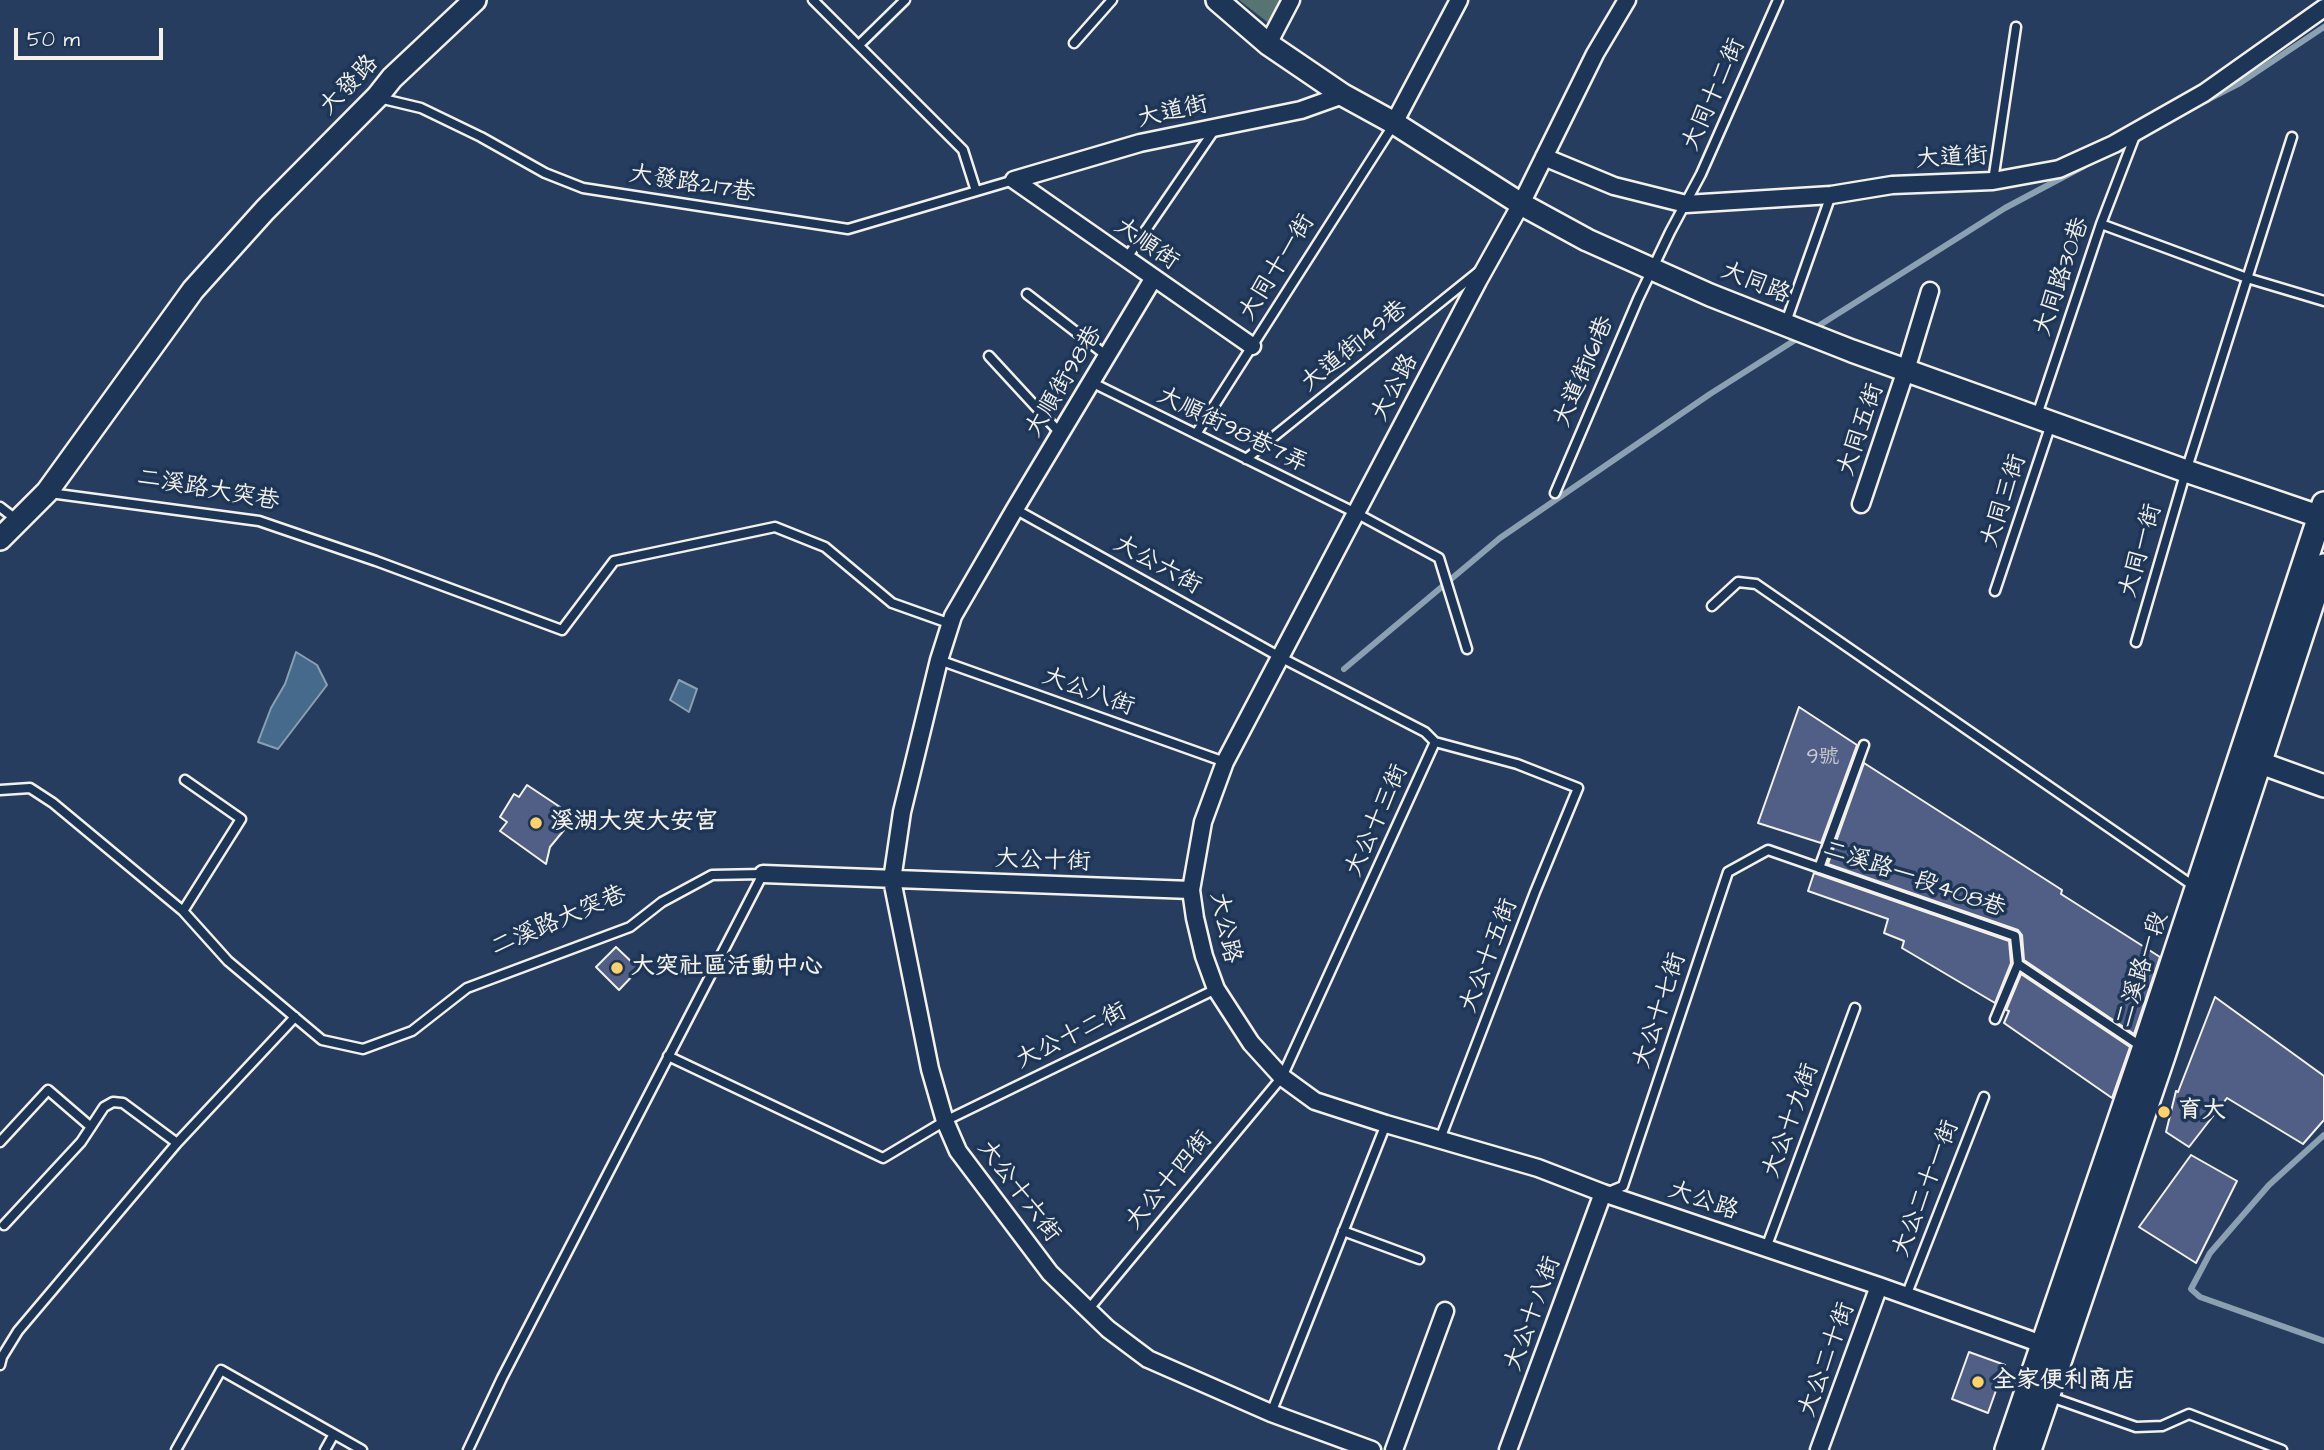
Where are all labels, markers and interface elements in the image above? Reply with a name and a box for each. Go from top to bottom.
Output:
scale bar [18,14,166,58]
text: 50 m [27,25,80,54]
street label: 大同十二街 [1677,34,1753,156]
street label: 大發路 [315,50,385,122]
street label: 大道街 [1135,91,1211,135]
street label: 大道街 [1915,143,1989,175]
street label: 大發路217巷 [627,161,757,209]
street label: 大同十一街 [1234,209,1322,327]
street label: 大順街 [1108,213,1184,277]
street label: 大同路30巷 [2029,214,2097,340]
street label: 大同路 [1716,257,1794,311]
street label: 大道街149巷 [1296,295,1414,399]
street label: 大道街161巷 [1549,312,1621,432]
street label: 大順街98巷 [1020,321,1110,443]
street label: 大公路 [1366,349,1426,427]
street label: 大同五街 [1833,380,1891,480]
street label: 大順街98巷7弄 [1152,382,1312,480]
street label: 大同三街 [1976,451,2034,551]
street label: 二溪路大突巷 [135,464,281,518]
street label: 大同一街 [2115,501,2169,601]
street label: 大公六街 [1108,530,1206,602]
street label: 大公八街 [1038,663,1138,723]
house number: 9號 [1807,746,1839,772]
street label: 大公十三街 [1340,760,1416,882]
place label: 溪湖大突大安宮 [550,809,718,837]
marker: 溪湖大突大安宮 [528,815,544,831]
street label: 二溪路一段408巷 [1819,835,2009,925]
street label: 大公十街 [995,846,1091,878]
street label: 二溪路大突巷 [487,881,631,963]
street label: 大公路 [1202,890,1246,966]
street label: 大公十五街 [1455,895,1525,1017]
street label: 二溪路一段 [2111,908,2175,1032]
street label: 大公十七街 [1629,949,1693,1073]
place label: 大突社區活動中心 [631,954,823,982]
marker: 大突社區活動中心 [609,960,625,976]
street label: 大公十二街 [1012,998,1132,1076]
street label: 大公十九街 [1758,1060,1826,1182]
place label: 育大 [2178,1098,2226,1126]
marker: 育大 [2156,1104,2172,1120]
street label: 大公二十一街 [1888,1117,1966,1261]
street label: 大公十四街 [1120,1126,1220,1236]
street label: 大公十六街 [970,1135,1066,1249]
street label: 大公路 [1664,1177,1742,1227]
street label: 大公十八街 [1500,1253,1568,1375]
street label: 大公二十街 [1794,1299,1862,1421]
place label: 全家便利商店 [1992,1368,2136,1396]
marker: 全家便利商店 [1970,1374,1986,1390]

